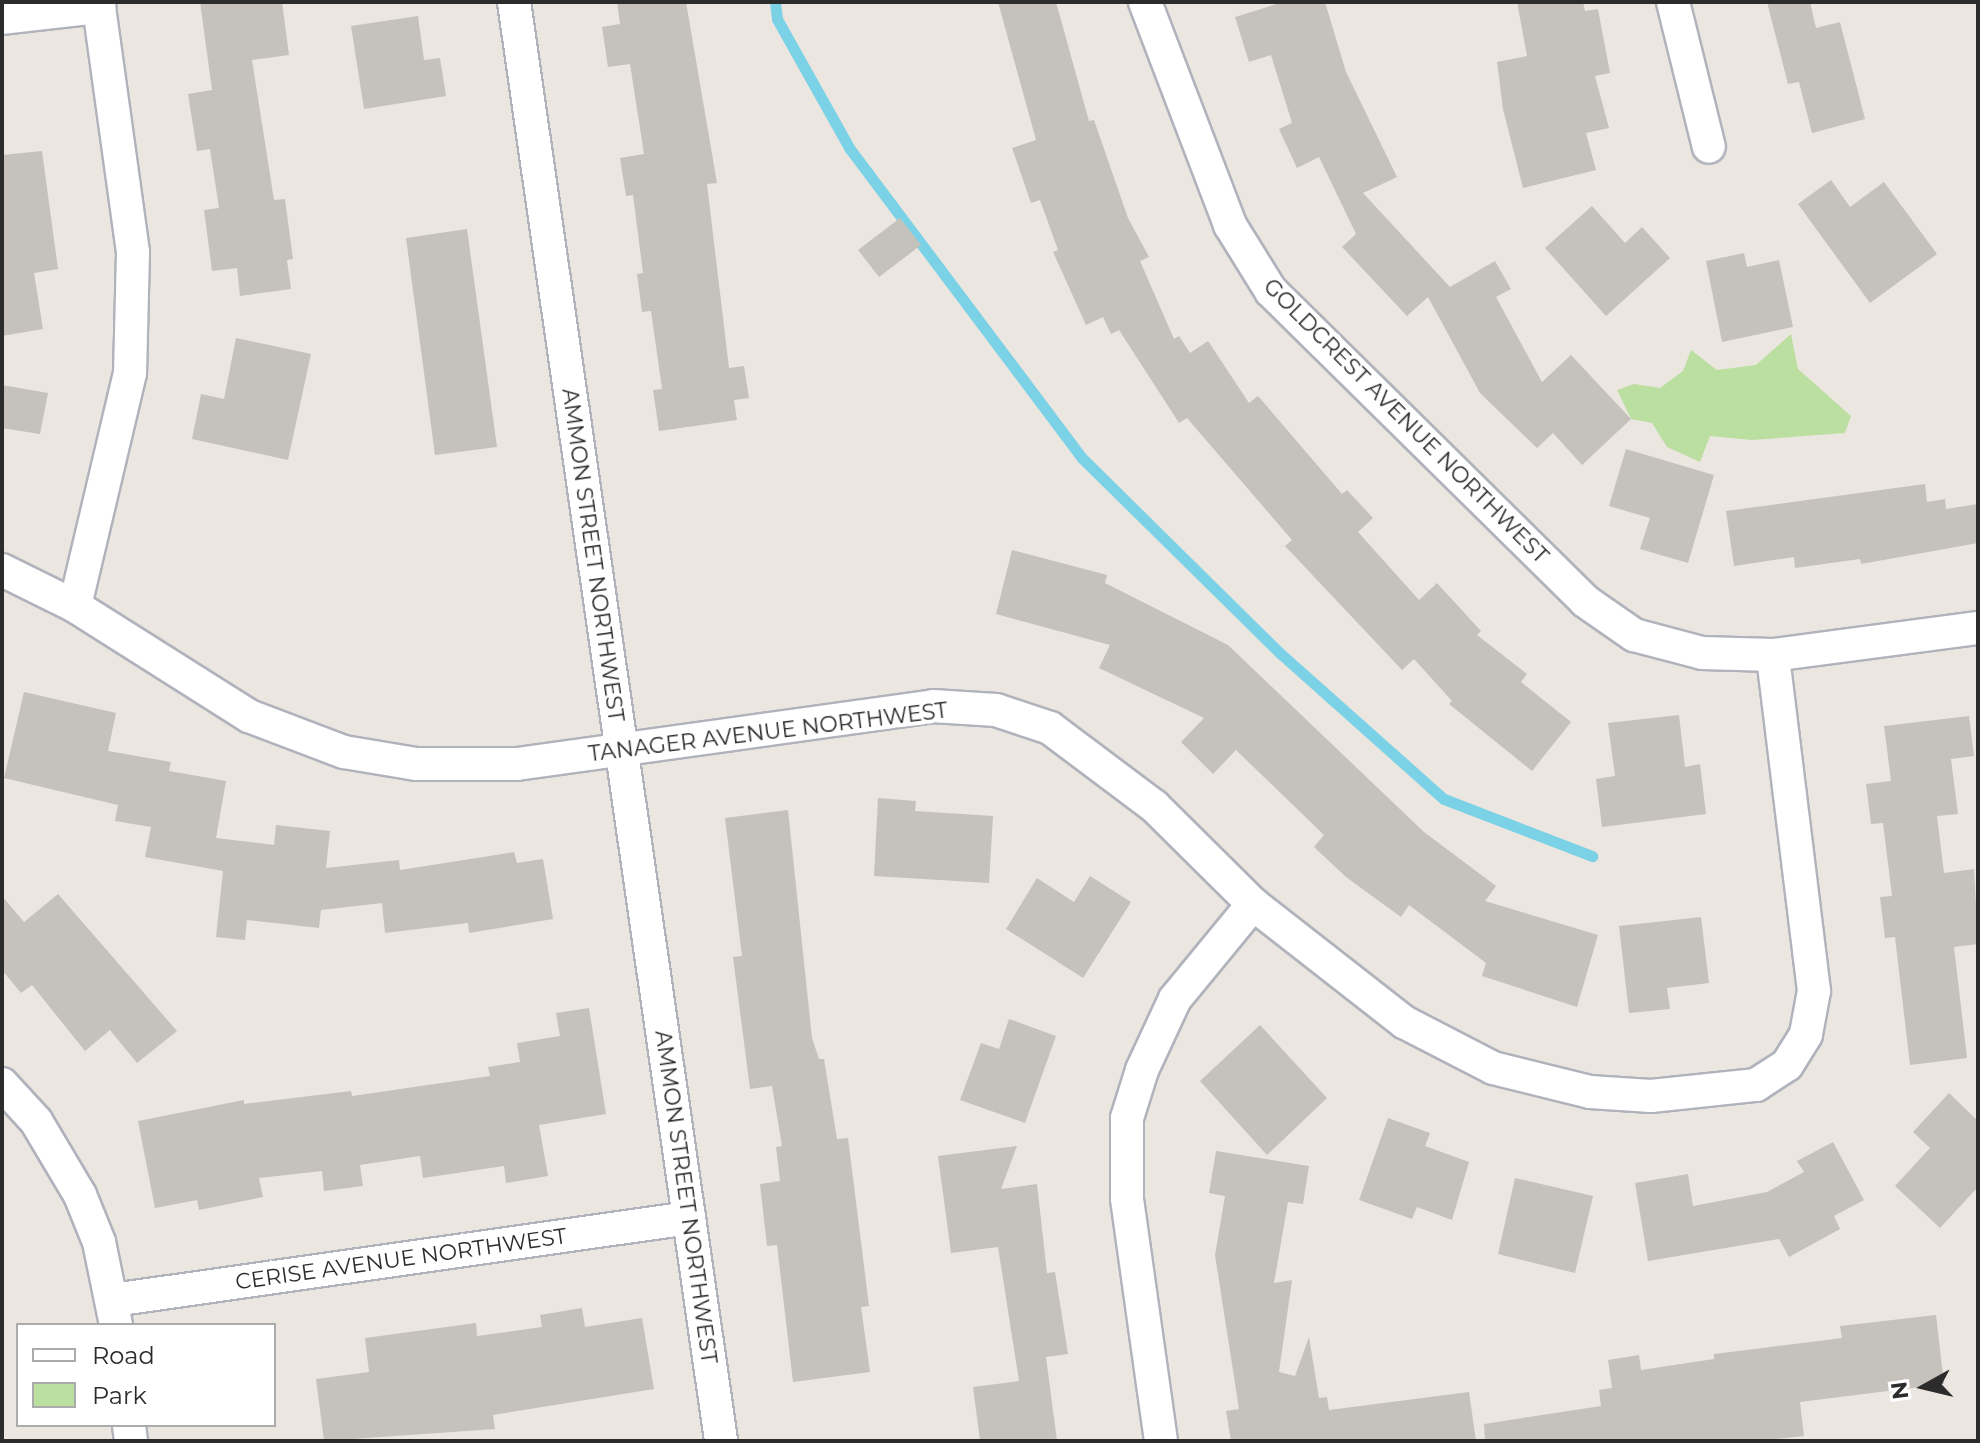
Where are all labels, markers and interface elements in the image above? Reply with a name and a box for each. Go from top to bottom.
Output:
street label: GOLDCREST AVENUE NORTHWEST [1258,273,1554,569]
street label: AMMON STREET NORTHWEST [557,387,629,723]
street label: TANAGER AVENUE NORTHWEST [587,697,949,767]
street label: AMMON STREET NORTHWEST [650,1029,722,1365]
street label: CERISE AVENUE NORTHWEST [234,1223,568,1295]
legend [16,1323,276,1427]
text: Road [92,1341,155,1370]
north arrow [1884,1347,1964,1427]
text: N [1885,1380,1914,1401]
text: Park [92,1381,147,1410]

